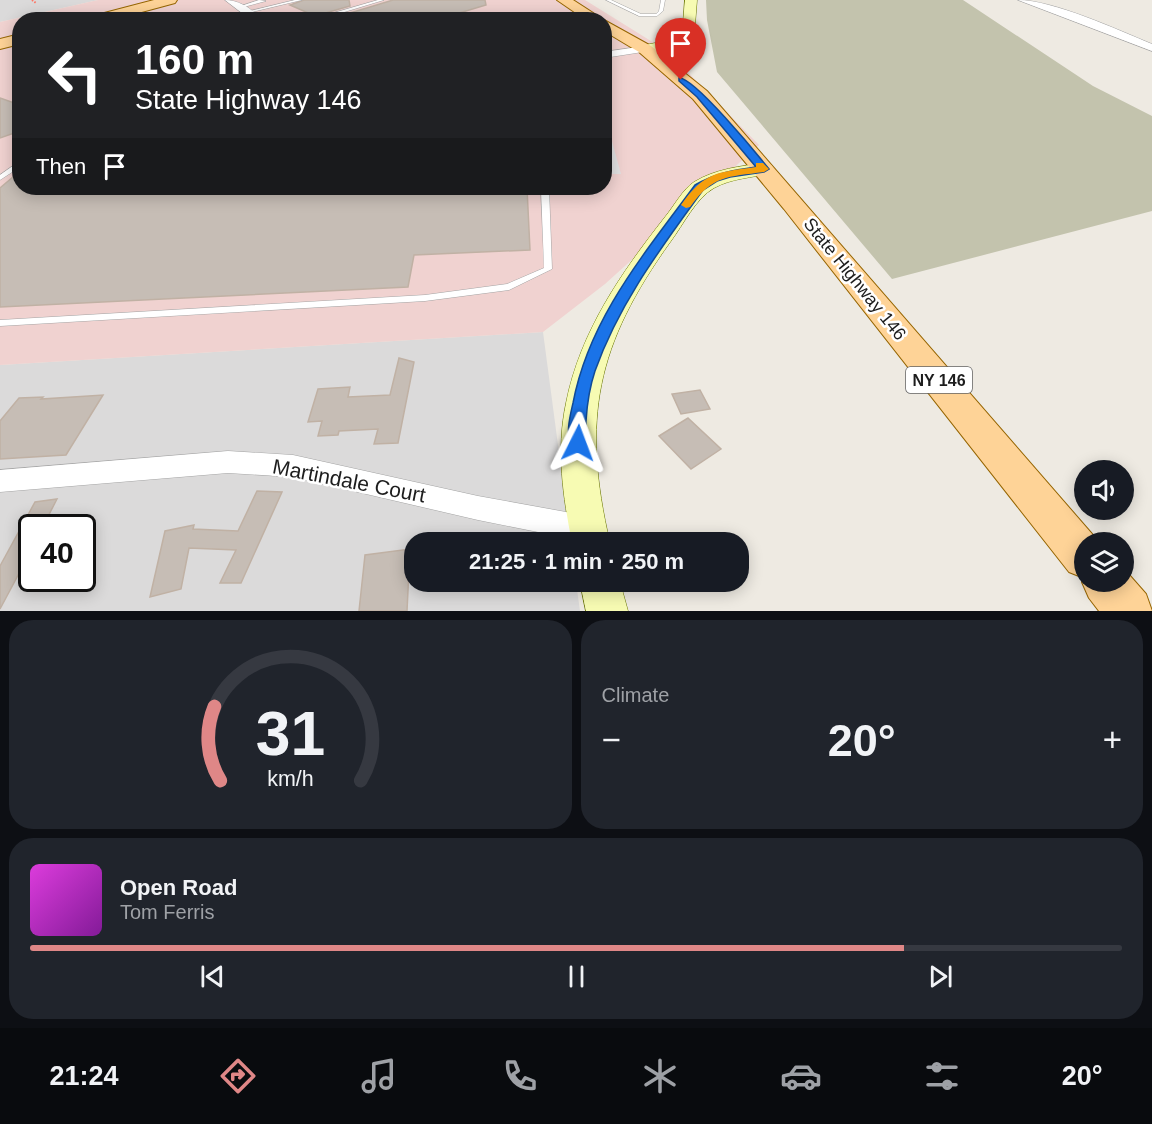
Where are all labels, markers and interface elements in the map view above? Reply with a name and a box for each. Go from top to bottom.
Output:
pin [655,18,706,80]
icon: arrive [664,27,697,60]
icon: left [36,36,114,114]
text: 160 m [135,36,254,83]
text: State Highway 146 [135,85,362,115]
icon: arrive [98,150,131,183]
text: Then [36,154,86,179]
street label: State Highway 146 [800,214,910,344]
road number: NY 146 [906,367,972,393]
position arrow [546,411,610,475]
street label: Martindale Court [271,454,428,507]
map controls [1074,460,1134,592]
button: sound [1074,460,1134,520]
speed limit sign: 40 [18,514,96,592]
button: layers [1074,532,1134,592]
text: 21:25 · 1 min · 250 m [469,549,684,574]
text: Climate [602,684,669,706]
text: 31 [256,699,325,768]
text: 20° [828,715,896,766]
text: − [602,721,621,758]
text: + [1103,721,1122,758]
text: km/h [267,768,313,792]
text: Open Road [120,875,237,900]
text: Tom Ferris [120,901,214,923]
icon: previous [196,960,229,993]
icon: pause [560,960,593,993]
icon: next [924,960,957,993]
icon: directions [217,1055,259,1097]
icon: music [358,1055,400,1097]
icon: phone [499,1055,541,1097]
icon: climate [639,1055,681,1097]
icon: car [780,1055,822,1097]
icon: filters [921,1055,963,1097]
text: 21:24 [49,1061,118,1091]
text: 20° [1062,1061,1103,1091]

